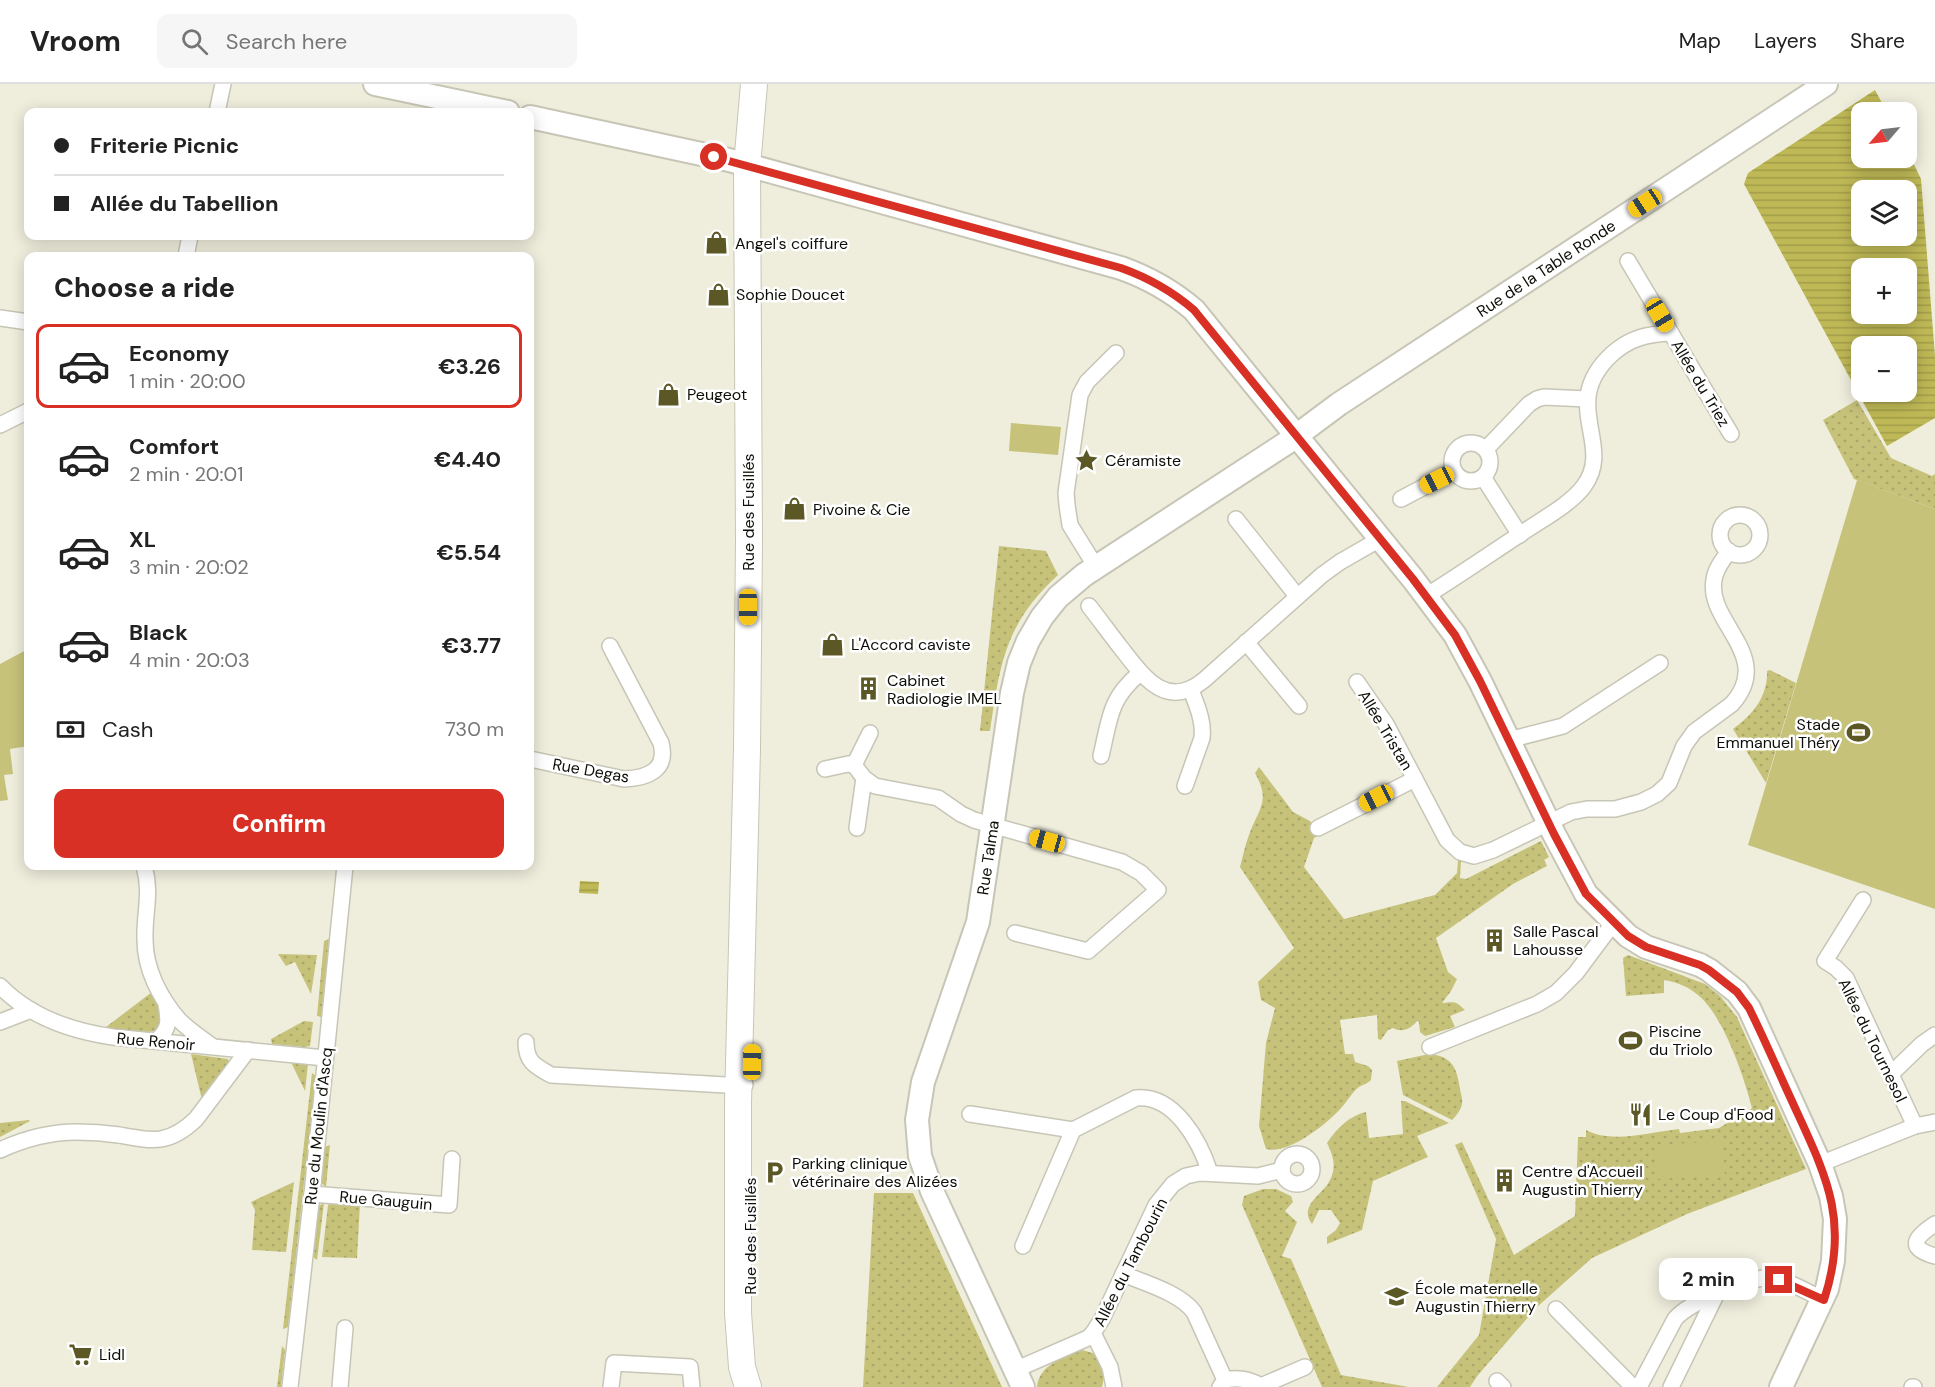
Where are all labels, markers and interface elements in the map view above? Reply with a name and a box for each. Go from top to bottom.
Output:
search box [157,14,577,68]
text: Vroom [30,23,121,60]
icon: search [178,25,211,58]
text: Search here [226,27,347,56]
text: Map [1679,27,1721,55]
text: Layers [1754,27,1817,55]
text: Share [1850,27,1905,55]
north arrow [1851,102,1917,168]
map controls [1851,102,1917,402]
text: Friterie Picnic [90,131,239,160]
route start [700,143,727,170]
button: layers [1851,180,1917,246]
car [1625,186,1665,220]
text: Allée du Tabellion [90,189,279,218]
street label: Rue de la Table Ronde [1472,215,1620,322]
shop icon: Angel's coiffure [704,230,730,256]
place label: Angel's coiffure [735,233,848,254]
button: + [1851,258,1917,324]
text: Choose a ride [54,270,235,305]
shop icon: Sophie Doucet [705,281,731,307]
place label: Sophie Doucet [736,284,845,305]
car [1643,295,1677,335]
street label: Allée du Triez [1666,336,1735,431]
button: − [1851,336,1917,402]
icon: car [57,339,111,393]
text: Economy [129,339,229,368]
text: €3.26 [438,352,501,381]
text: 1 min · 20:00 [129,368,246,394]
shop icon: Peugeot [656,381,682,407]
place label: Peugeot [687,384,747,405]
icon: car [57,432,111,486]
text: Comfort [129,432,219,461]
text: €4.40 [434,445,501,474]
place icon: Céramiste [1074,447,1100,473]
place label: Céramiste [1105,450,1181,471]
street label: Rue des Fusillés [738,453,759,571]
text: 2 min · 20:01 [129,461,244,487]
car [1417,464,1457,496]
shop icon: Pivoine & Cie [782,496,808,522]
place label: Pivoine & Cie [813,499,910,520]
icon: car [57,525,111,579]
text: XL [129,525,156,554]
text: €5.54 [436,538,501,567]
text: 3 min · 20:02 [129,554,249,580]
car [739,589,757,625]
icon: car [57,618,111,672]
text: Black [129,618,188,647]
text: €3.77 [442,631,501,660]
shop icon: L'Accord caviste [820,631,846,657]
place label: L'Accord caviste [851,634,971,655]
text: 4 min · 20:03 [129,647,250,673]
place label: Cabinet Radiologie IMEL [887,670,1002,709]
building icon: Cabinet Radiologie IMEL [856,676,882,702]
street label: Allée Tristan [1353,686,1418,774]
icon: cash [54,713,87,746]
place label: Stade Emmanuel Théry [1716,714,1840,753]
text: Cash [102,715,153,744]
text: 730 m [445,716,504,742]
sports icon: Stade Emmanuel Théry [1845,720,1871,746]
street label: Rue Degas [551,753,631,788]
car [1356,782,1396,814]
button: Confirm [54,789,504,858]
street label: Rue Talma [972,819,1004,896]
car [1027,828,1067,854]
place label: Salle Pascal Lahousse [1513,921,1599,960]
building icon: Salle Pascal Lahousse [1482,927,1508,953]
street label: Allée du Tournesol [1833,975,1912,1106]
place label: Piscine du Triolo [1649,1021,1713,1060]
sports icon: Piscine du Triolo [1618,1027,1644,1053]
street label: Rue Renoir [116,1028,196,1055]
car [743,1044,761,1080]
street label: Rue du Moulin d'Ascq [300,1046,337,1206]
restaurant icon: Le Coup d'Food [1627,1101,1653,1127]
place label: Le Coup d'Food [1658,1104,1774,1125]
place label: Parking clinique vétérinaire des Alizées [792,1153,957,1192]
parking icon: Parking clinique vétérinaire des Alizées [761,1159,787,1185]
place label: Centre d'Accueil Augustin Thierry [1522,1161,1643,1200]
building icon: Centre d'Accueil Augustin Thierry [1491,1167,1517,1193]
street label: Rue des Fusillés [740,1177,761,1295]
street label: Rue Gauguin [339,1186,433,1215]
street label: Allée du Tambourin [1089,1194,1172,1330]
callout: 2 min [1659,1259,1758,1301]
text: 2 min [1682,1266,1735,1292]
route end [1765,1266,1792,1293]
place label: École maternelle Augustin Thierry [1415,1278,1538,1317]
school or university icon: École maternelle Augustin Thierry [1384,1284,1410,1310]
supermarket icon: Lidl [68,1341,94,1367]
place label: Lidl [99,1344,125,1365]

